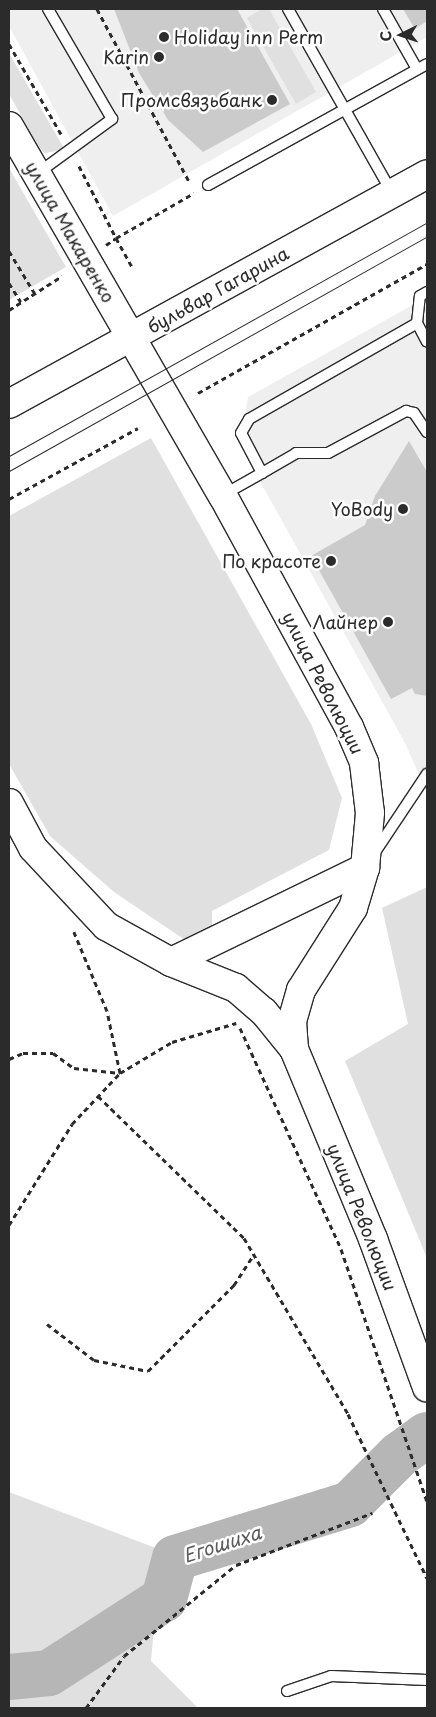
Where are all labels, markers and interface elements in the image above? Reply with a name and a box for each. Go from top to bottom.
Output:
north arrow [376,10,426,60]
place label: Holiday inn Perm [174,26,323,48]
text: С [375,30,396,42]
marker: Holiday inn Perm [158,31,170,43]
place label: Karin [103,46,149,68]
marker: Karin [153,51,165,63]
place label: Промсвязьбанк [121,89,262,111]
marker: Промсвязьбанк [266,94,278,106]
street label: улица Макаренко [21,157,119,307]
street label: бульвар Гагарина [143,242,293,338]
place label: YoBody [331,498,393,520]
marker: YoBody [397,503,409,515]
place label: По красоте [221,550,321,572]
marker: По красоте [325,555,337,567]
street label: улица Революции [278,608,368,758]
place label: Лайнер [313,611,378,633]
marker: Лайнер [382,616,394,628]
street label: улица Революции [322,1140,402,1294]
water label: Егошиха [180,1521,264,1567]

